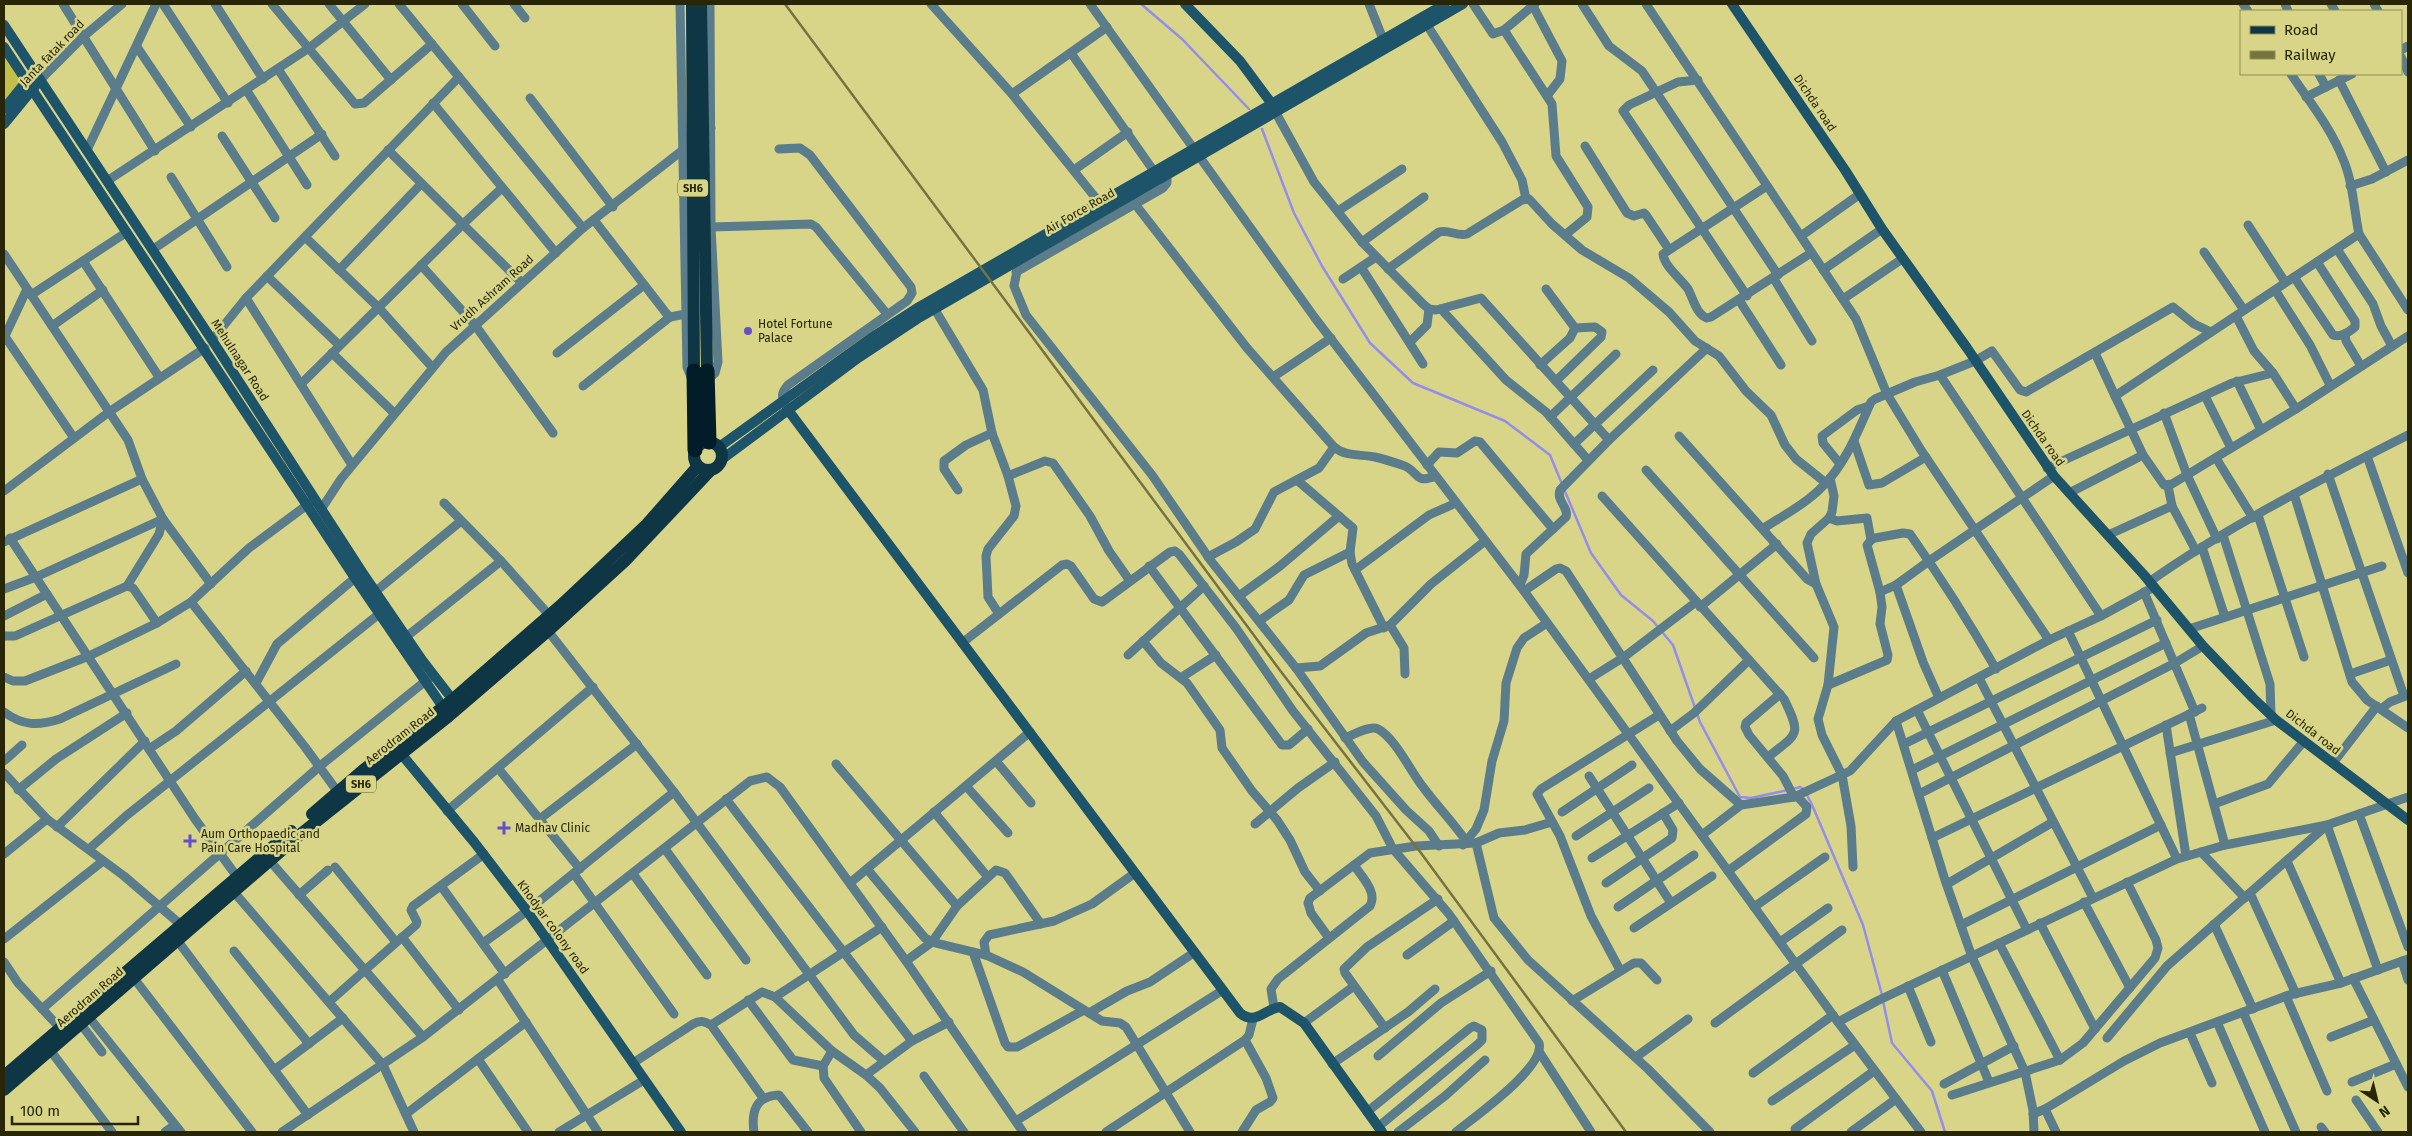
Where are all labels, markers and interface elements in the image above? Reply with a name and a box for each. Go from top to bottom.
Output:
legend [2240,10,2402,75]
street label: Janta fatak road [17,17,87,89]
text: Road [2284,21,2319,39]
text: Railway [2284,46,2336,64]
street label: Dichda road [1791,72,1839,134]
road number: SH6 [678,180,708,197]
street label: Air Force Road [1043,186,1117,236]
street label: Vrudh Ashram Road [448,252,536,334]
street label: Mehulnagar Road [208,316,272,404]
place label: Hotel Fortune Palace [758,317,833,345]
marker: Hotel Fortune Palace [742,325,754,337]
street label: Dichda road [2018,407,2068,469]
street label: Aerodram Road [363,705,437,767]
street label: Dichda road [2283,706,2343,758]
road number: SH6 [346,776,376,792]
marker: Madhav Clinic [497,821,511,835]
place label: Madhav Clinic [515,821,590,835]
place label: Aum Orthopaedic and Pain Care Hospital [201,827,320,855]
marker: Aum Orthopaedic and Pain Care Hospital [183,834,197,848]
street label: Khodyar colony road [514,877,592,977]
street label: Aerodram Road [54,964,126,1030]
north arrow [2352,1076,2402,1126]
scale bar [12,1094,139,1126]
text: 100 m [20,1102,60,1120]
text: N [2375,1102,2393,1121]

